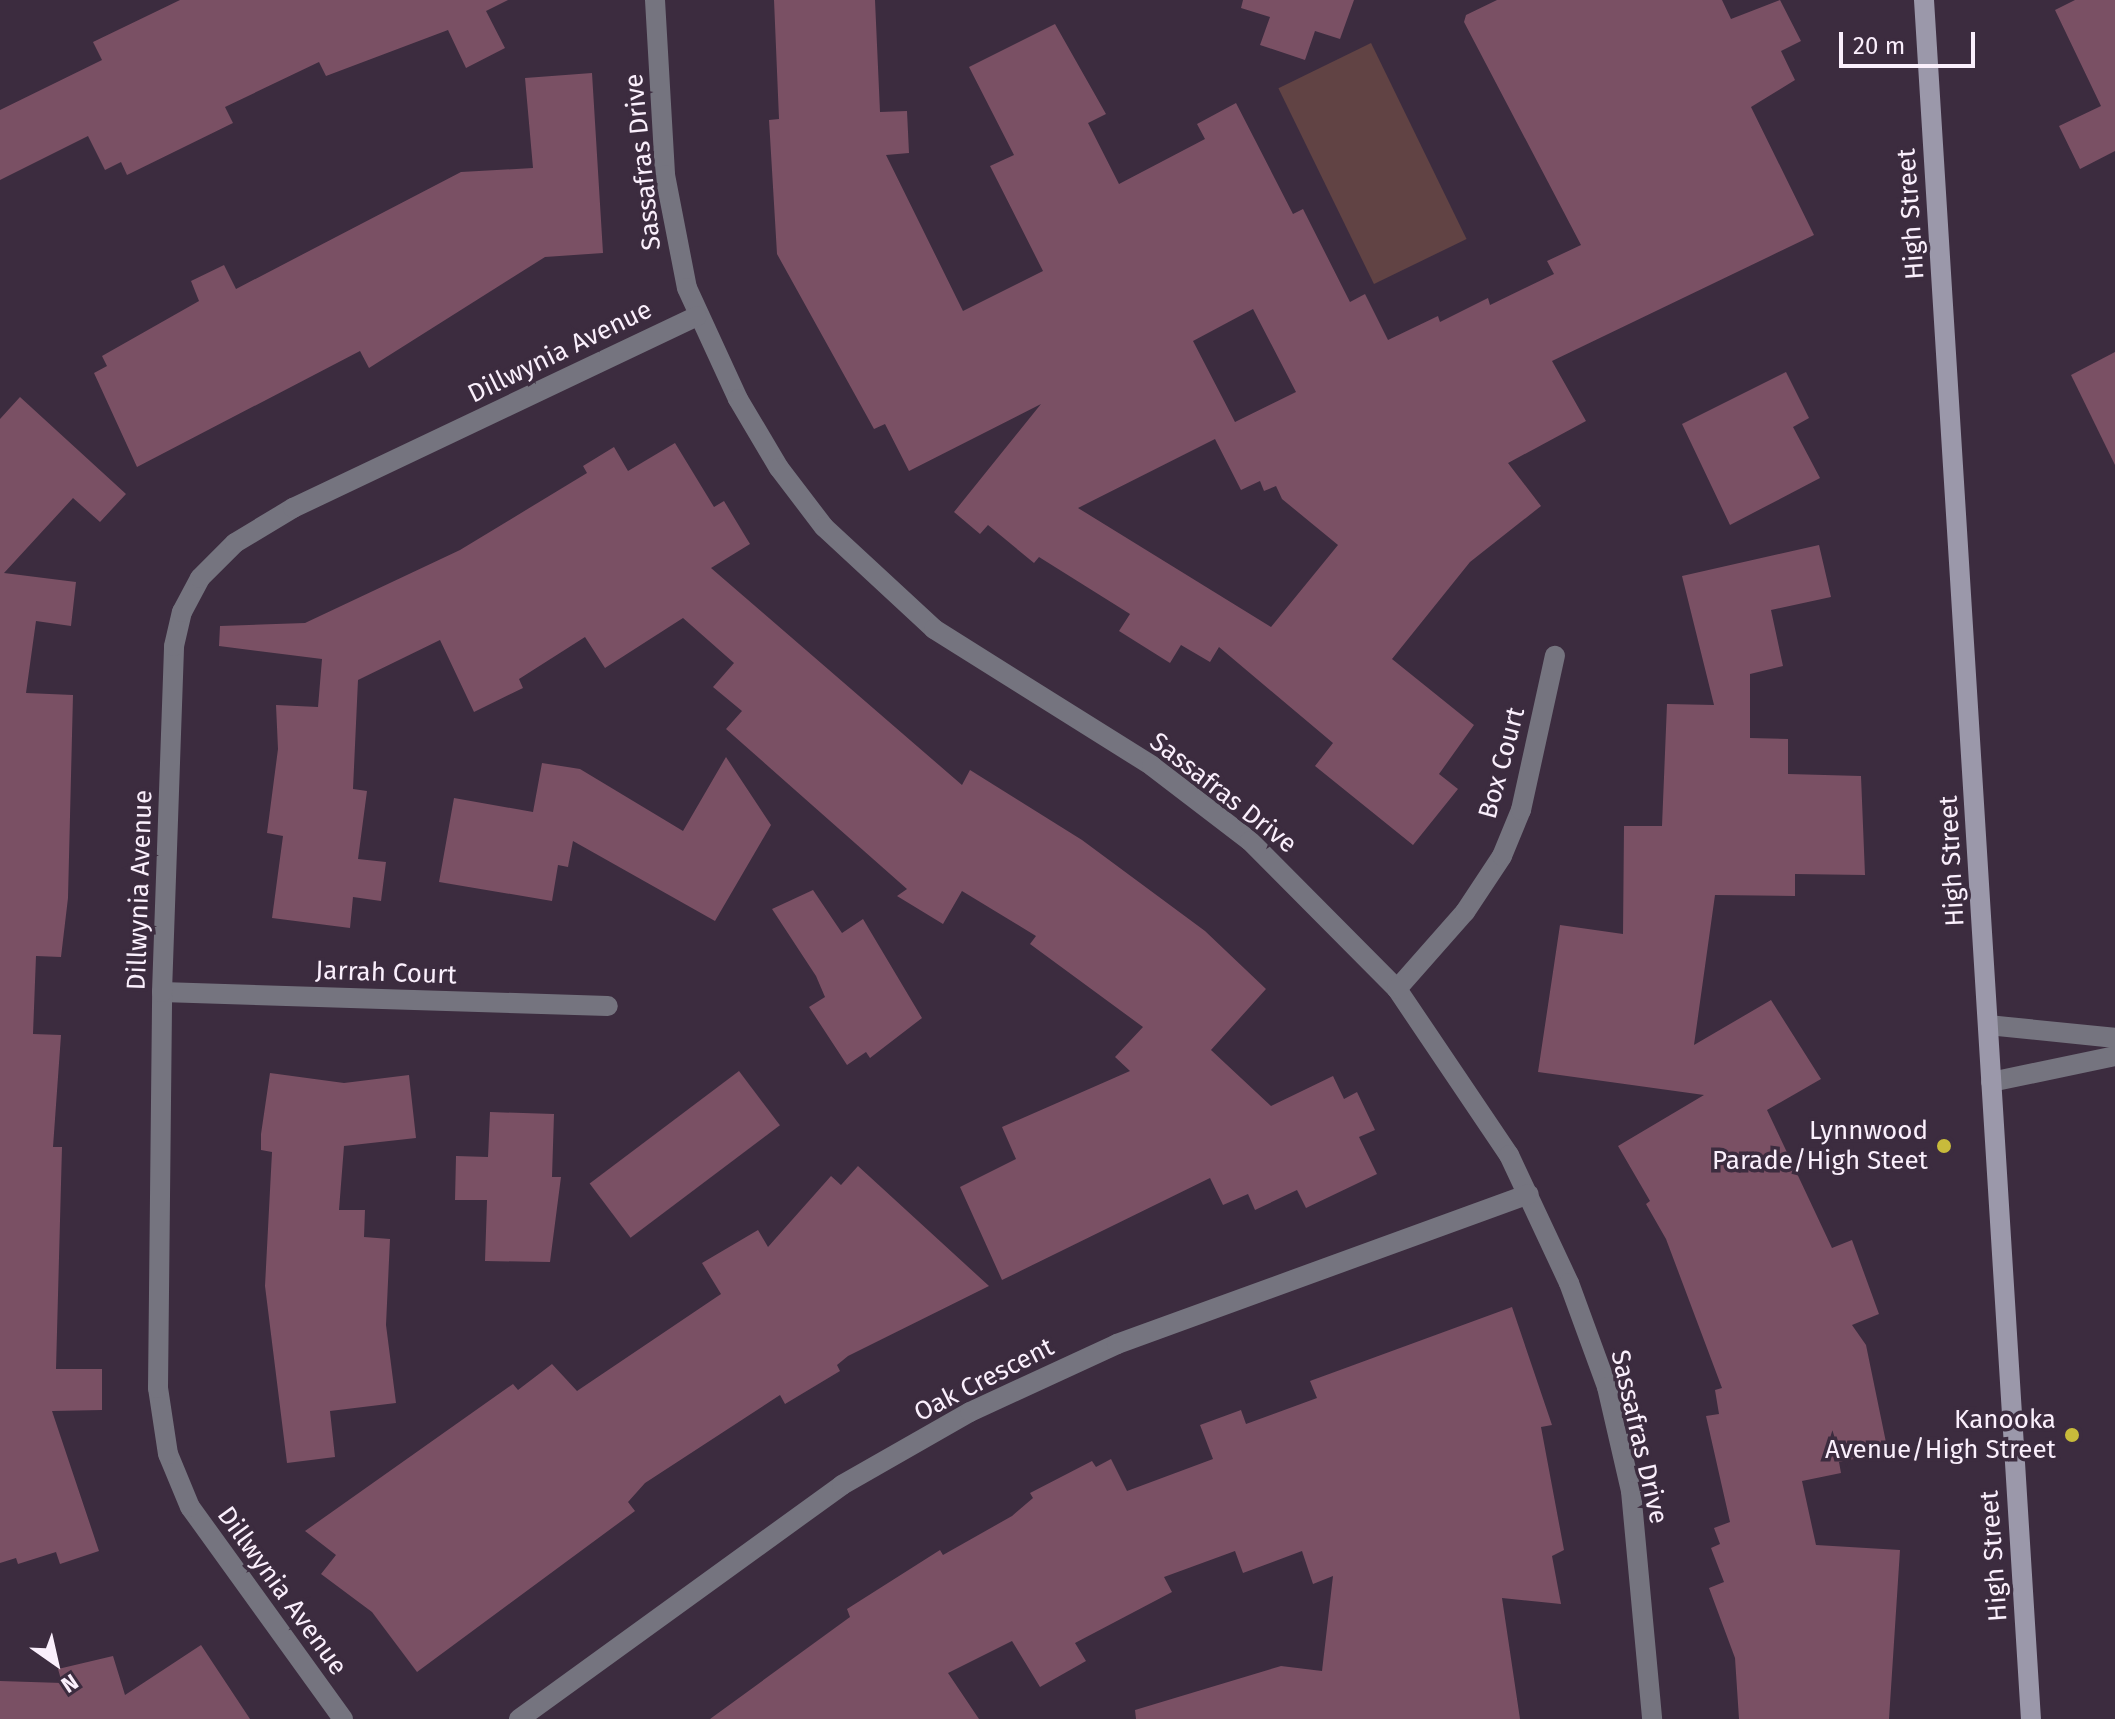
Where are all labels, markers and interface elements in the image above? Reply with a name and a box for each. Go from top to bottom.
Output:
scale bar [1843,16,1979,66]
text: 20 m [1853,32,1905,60]
street label: Sassafras Drive [618,72,668,252]
street label: High Street [1891,147,1931,281]
street label: Dillwynia Avenue [463,294,657,410]
street label: Box Court [1472,704,1532,822]
street label: Sassafras Drive [1143,726,1303,860]
street label: Dillwynia Avenue [121,789,159,991]
street label: High Street [1933,795,1971,927]
street label: Jarrah Court [315,955,457,991]
place label: Lynnwood Parade/High Steet [1712,1115,1928,1176]
marker: Lynnwood Parade/High Steet [1935,1137,1953,1155]
street label: Oak Crescent [909,1331,1059,1429]
street label: Sassafras Drive [1604,1347,1674,1527]
place label: Kanooka Avenue/High Street [1825,1404,2056,1466]
marker: Kanooka Avenue/High Street [2063,1426,2081,1444]
street label: High Street [1974,1489,2014,1623]
street label: Dillwynia Avenue [210,1501,354,1681]
north arrow [16,1623,96,1703]
text: N [56,1668,83,1699]

